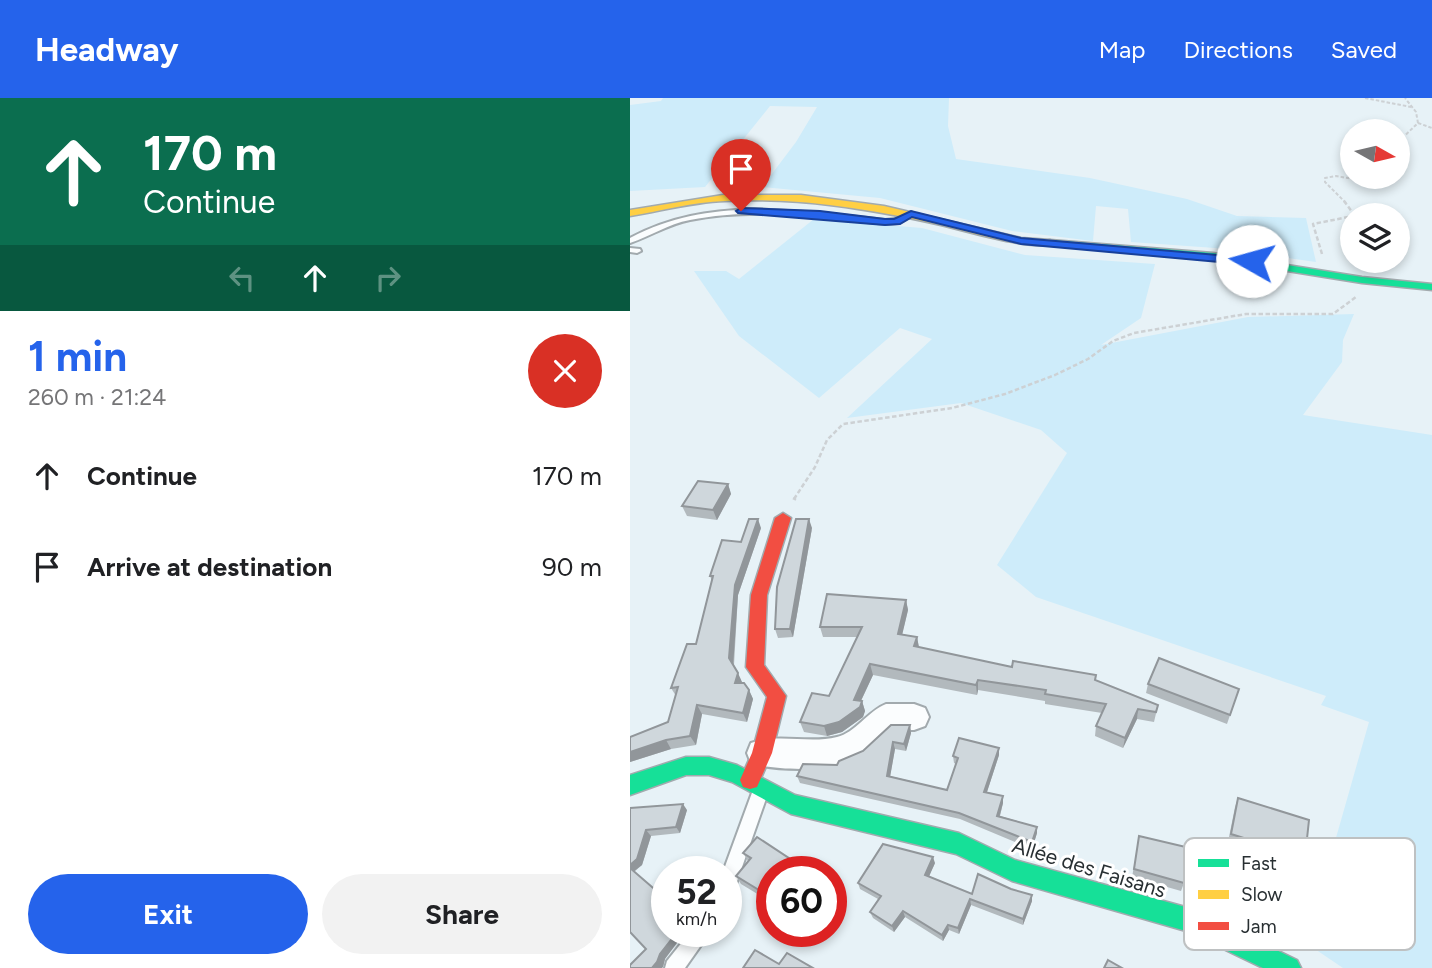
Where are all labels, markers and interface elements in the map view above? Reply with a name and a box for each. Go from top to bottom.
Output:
text: Headway [35,30,178,69]
text: Map [1099,35,1145,64]
text: Directions [1183,35,1293,64]
text: Saved [1331,35,1397,64]
north arrow [1340,119,1410,189]
map controls [1340,119,1410,273]
text: 170 m [143,123,277,182]
icon: ahead [28,126,119,217]
pin [711,139,771,211]
icon: arrive [722,150,760,188]
text: Continue [143,183,275,221]
button: layers [1340,203,1410,273]
position arrow [1215,224,1289,298]
icon: left [223,259,261,297]
icon: ahead [296,259,334,297]
icon: right [369,259,407,297]
text: 1 min [28,331,127,382]
button: close [528,334,602,408]
text: 260 m · 21:24 [28,383,166,411]
icon: ahead [28,457,66,495]
text: Continue [87,460,197,492]
text: 170 m [532,460,602,492]
icon: arrive [28,548,66,586]
text: Arrive at destination [87,551,332,583]
text: 90 m [542,551,602,583]
street label: Allée des Faisans [1009,832,1169,903]
legend [1184,838,1415,950]
text: Fast [1241,852,1277,875]
speed limit sign: 60 [756,856,847,947]
text: 52 [676,871,717,913]
button: Exit [28,874,308,954]
button: Share [322,874,602,954]
text: Slow [1241,883,1283,906]
text: km/h [676,908,717,930]
text: Jam [1241,915,1277,938]

